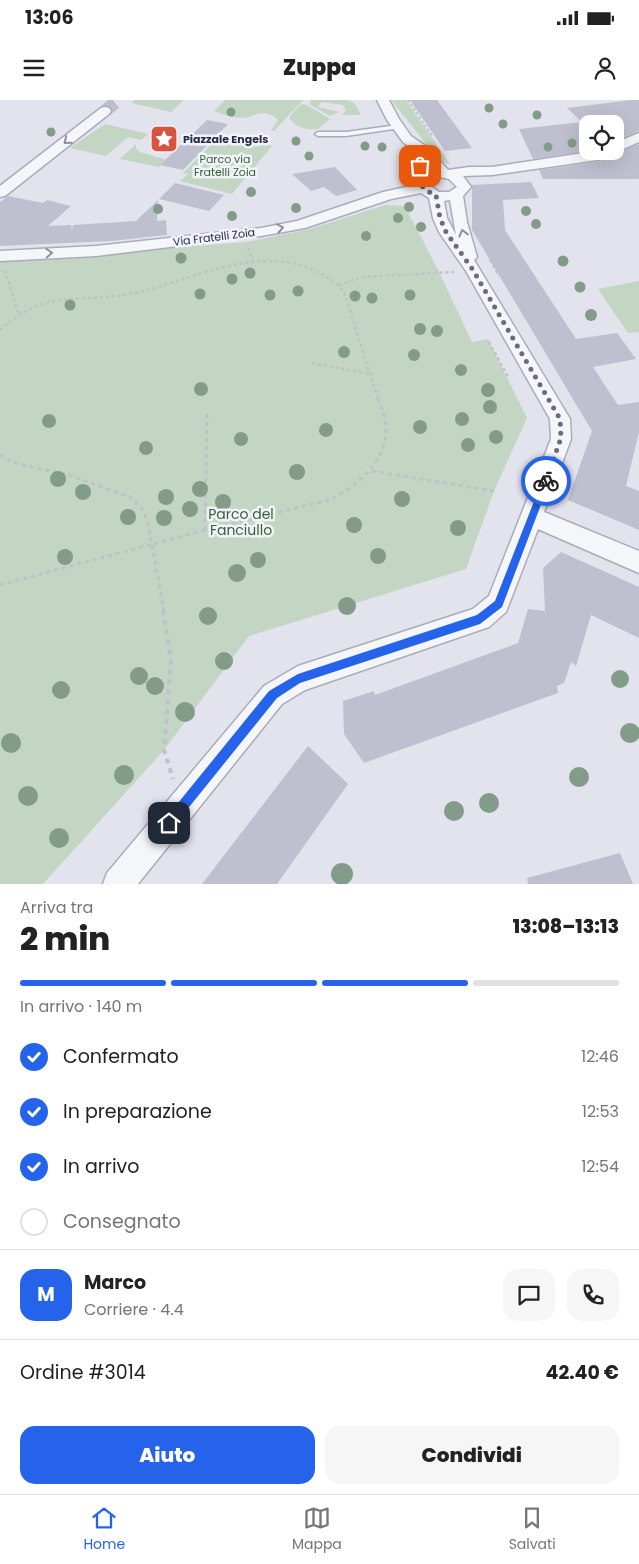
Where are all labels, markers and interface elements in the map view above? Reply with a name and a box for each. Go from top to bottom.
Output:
text: 13:06 [25,4,74,31]
text: Zuppa [283,52,356,83]
icon: menu [20,54,48,82]
icon: person [591,54,619,82]
map controls [579,115,624,160]
button: locate [579,115,624,160]
place icon: Piazzale Engels [149,124,179,154]
place label: Piazzale Engels [183,131,268,147]
one-way arrow [63,136,72,145]
pin [399,145,441,187]
park label: Parco via Fratelli Zoia [194,151,256,180]
icon: bag [406,152,434,180]
street label: Via Fratelli Zoia [172,224,256,250]
one-way arrow [275,224,284,234]
one-way arrow [458,228,469,237]
one-way arrow [45,248,53,259]
courier [521,456,571,506]
icon: bike [532,467,560,495]
park label: Parco del Fanciullo [208,504,274,540]
pin [148,802,190,844]
icon: home [155,809,183,837]
text: Arriva tra [20,896,93,919]
text: 13:08–13:13 [513,913,619,940]
text: 2 min [20,916,110,961]
text: In arrivo · 140 m [20,995,142,1018]
icon: check [20,1043,48,1071]
text: Confermato [63,1043,179,1070]
text: 12:46 [581,1045,619,1068]
icon: check [20,1098,48,1126]
text: In preparazione [63,1098,212,1125]
text: 12:53 [582,1100,619,1123]
icon: check [20,1153,48,1181]
text: In arrivo [63,1153,139,1180]
text: 12:54 [581,1155,619,1178]
text: Consegnato [63,1208,181,1235]
text: Marco [84,1269,146,1296]
button: chat [503,1269,555,1321]
button: phone [567,1269,619,1321]
text: M [37,1281,55,1308]
text: Corriere · 4.4 [84,1298,184,1321]
text: Ordine #3014 [20,1359,146,1386]
text: 42.40 € [546,1359,619,1386]
button: Aiuto [20,1426,315,1484]
button: Condividi [325,1426,619,1484]
tab: Home [83,1504,125,1555]
tab: Mappa [292,1504,342,1555]
tab: Salvati [509,1504,556,1555]

